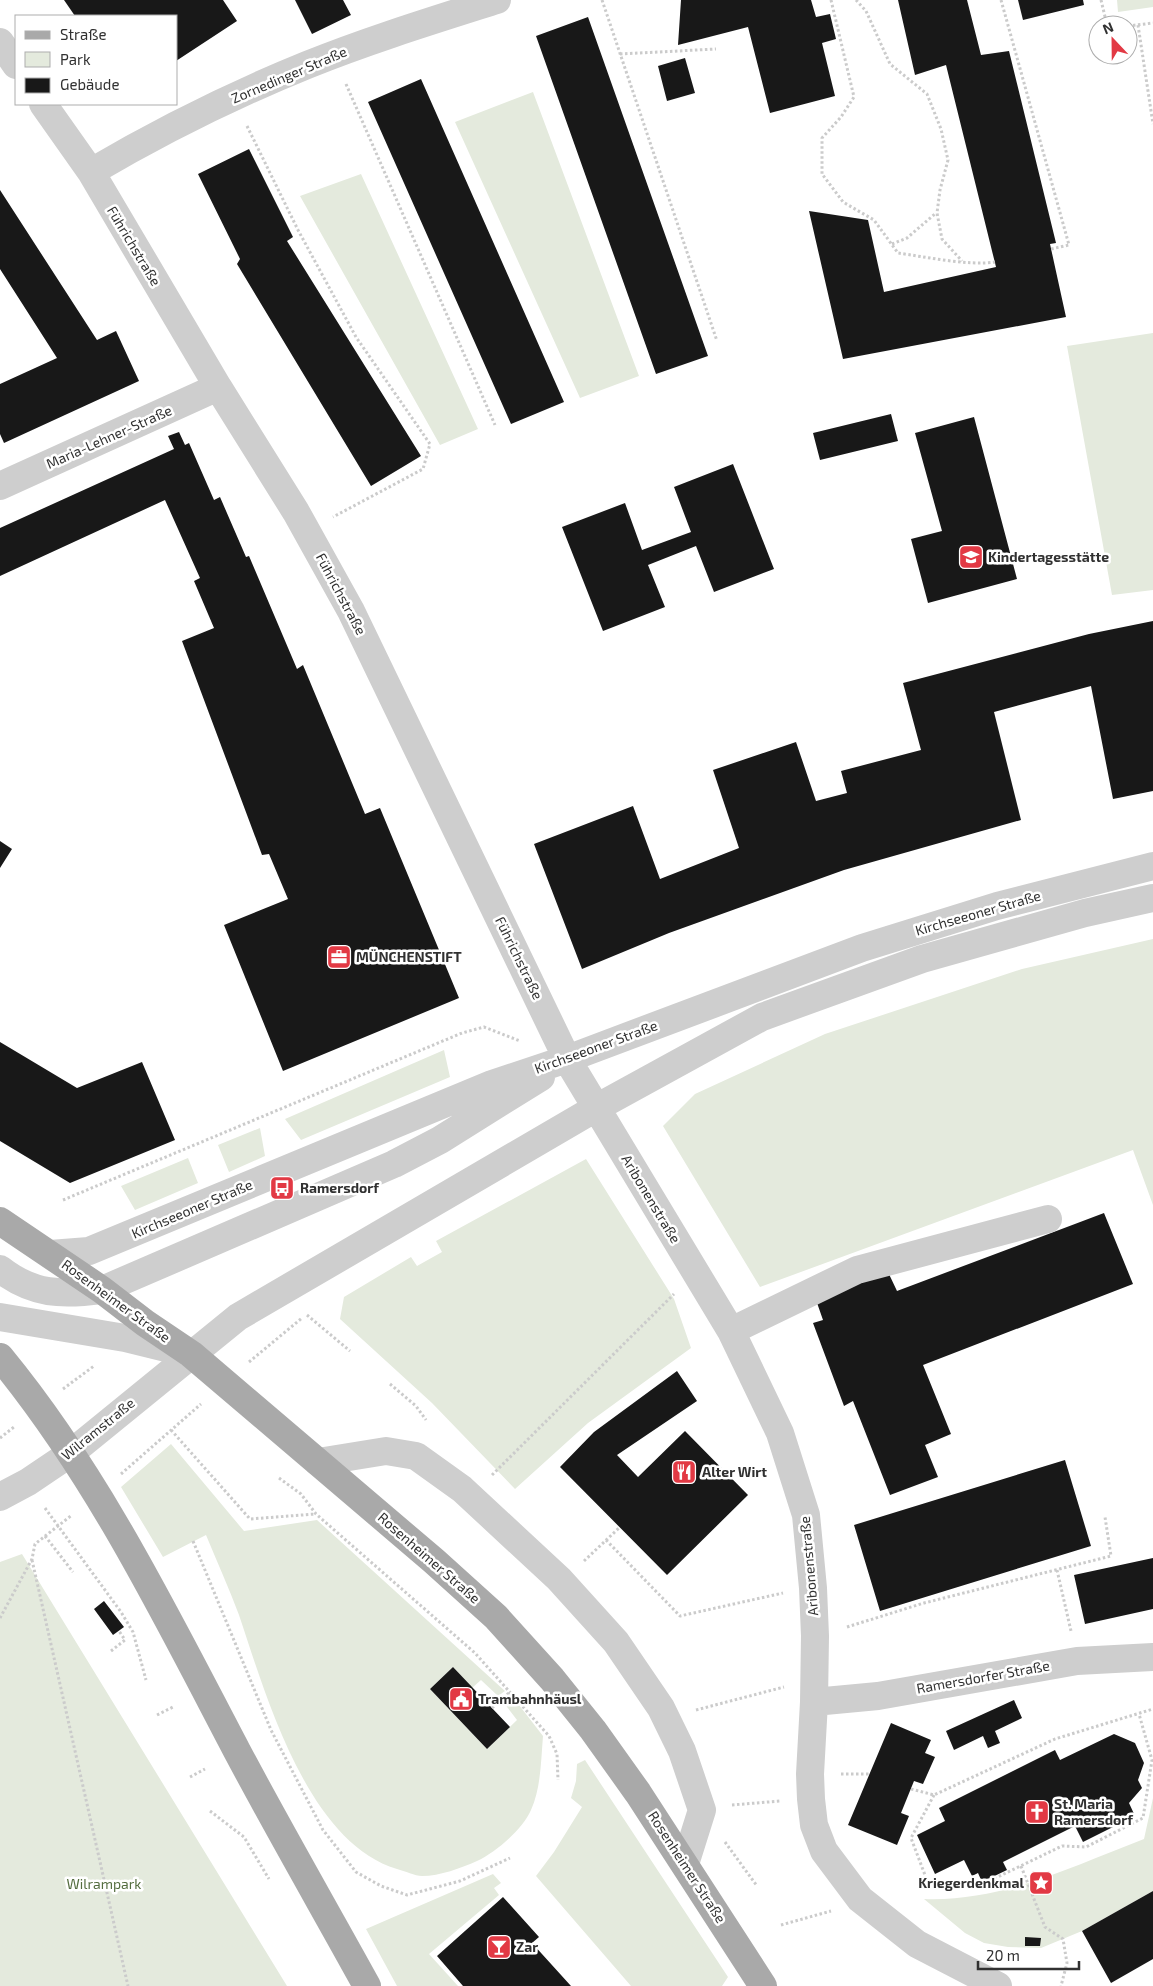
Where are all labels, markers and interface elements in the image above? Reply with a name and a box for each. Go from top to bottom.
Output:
legend [15,15,178,105]
north arrow [1088,15,1138,65]
text: N [1100,18,1116,37]
text: Straße [60,25,106,43]
street label: Zornedinger Straße [228,43,349,107]
text: Park [60,50,91,68]
text: Gebäude [60,75,119,93]
street label: Führichstraße [104,203,165,289]
street label: Maria-Lehner-Straße [43,401,174,472]
school or university icon: Kindertagesstätte [958,544,984,570]
place label: Kindertagesstätte [988,548,1109,565]
street label: Führichstraße [313,550,370,638]
street label: Kirchseeoner Straße [913,886,1043,939]
street label: Führichstraße [492,914,547,1002]
office icon: MÜNCHENSTIFT [326,944,352,970]
place label: MÜNCHENSTIFT [356,948,462,965]
street label: Kirchseeoner Straße [532,1016,660,1077]
street label: Aribonenstraße [618,1151,685,1246]
street label: Kirchseeoner Straße [129,1175,255,1242]
bus stop icon: Ramersdorf [269,1175,295,1201]
place label: Ramersdorf [300,1179,379,1196]
street label: Rosenheimer Straße [59,1256,174,1346]
street label: Wilramstraße [58,1394,138,1463]
restaurant icon: Alter Wirt [671,1459,697,1485]
place label: Alter Wirt [702,1463,767,1480]
street label: Rosenheimer Straße [375,1509,484,1607]
street label: Aribonenstraße [796,1515,821,1617]
street label: Ramersdorfer Straße [915,1656,1051,1697]
public building icon: Trambahnhäusl [448,1686,474,1712]
place label: Trambahnhäusl [478,1690,582,1707]
place label: St. Maria Ramersdorf [1054,1795,1133,1828]
church icon: St. Maria Ramersdorf [1024,1799,1050,1825]
street label: Rosenheimer Straße [645,1808,730,1926]
place icon: Kriegerdenkmal [1028,1870,1054,1896]
place label: Kriegerdenkmal [918,1874,1024,1891]
park label: Wilrampark [66,1875,142,1892]
bar icon: Zar [486,1934,512,1960]
place label: Zar [516,1938,538,1955]
scale bar [978,1938,1079,1970]
text: 20 m [986,1946,1020,1964]

